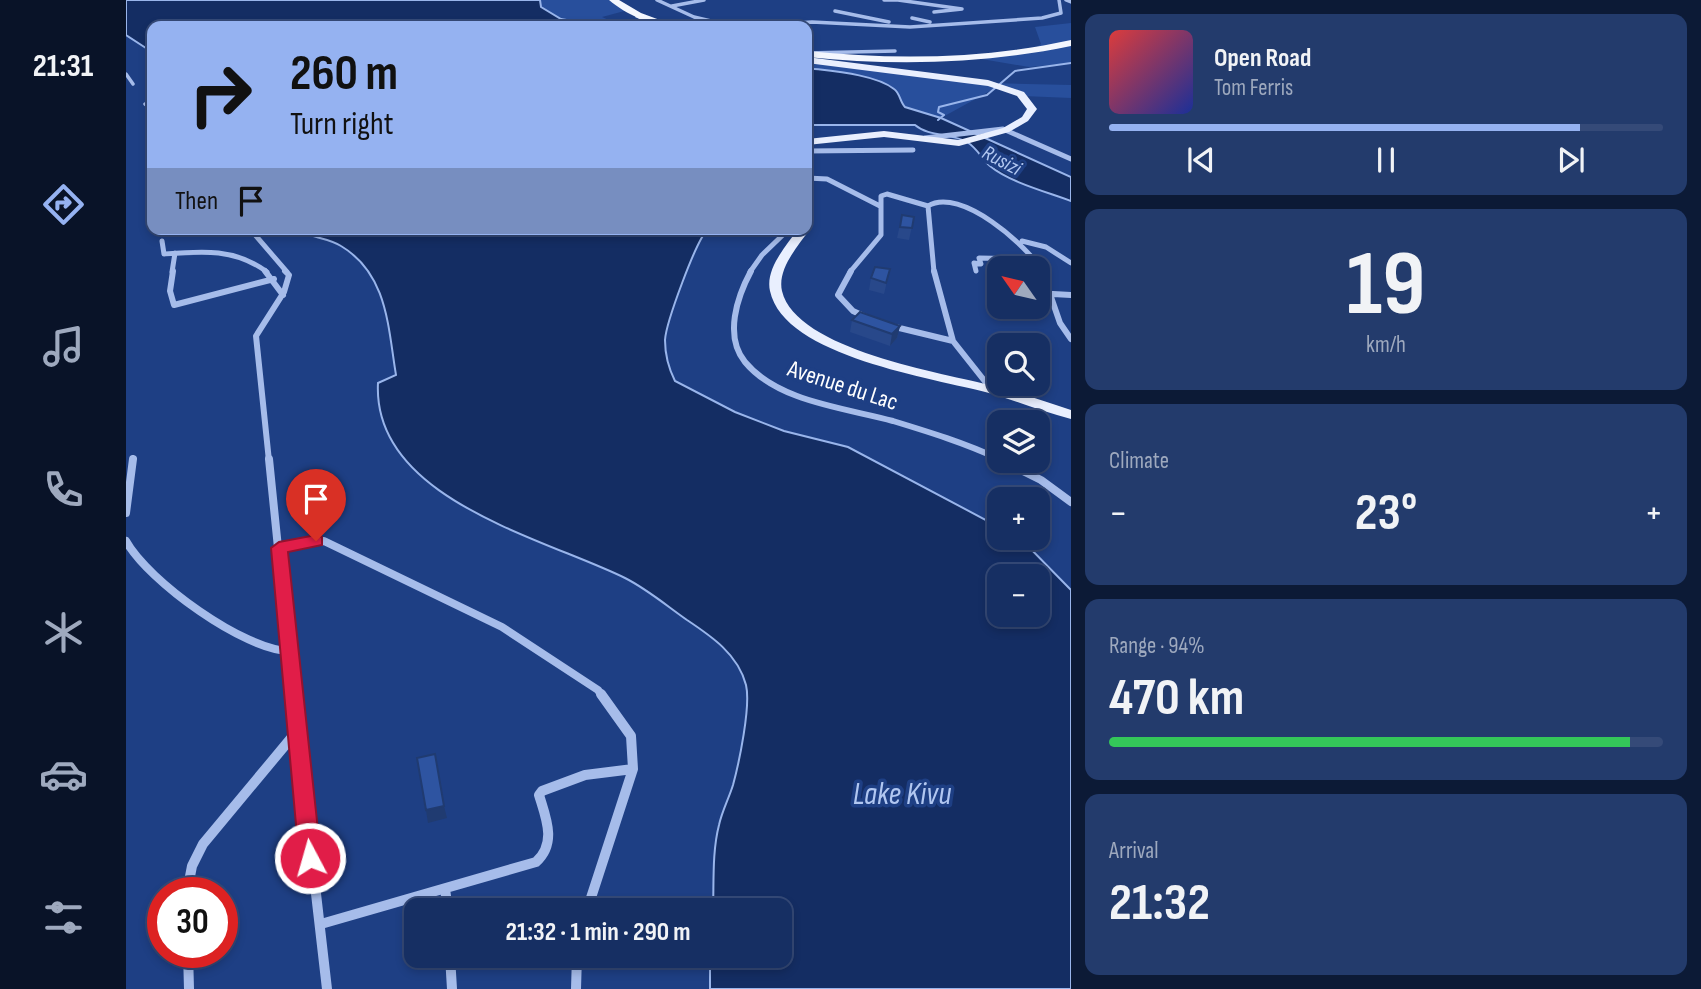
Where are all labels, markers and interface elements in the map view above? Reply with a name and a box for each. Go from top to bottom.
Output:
text: Open Road [1214,43,1311,74]
text: 260 m [290,45,398,104]
text: 21:31 [33,47,93,86]
icon: right [175,49,266,140]
text: Tom Ferris [1214,74,1293,102]
text: Turn right [290,105,394,144]
water label: Rusizi [978,140,1027,182]
icon: previous [1182,141,1220,179]
icon: pause [1367,141,1405,179]
icon: next [1552,141,1590,179]
icon: directions [39,180,88,229]
icon: arrive [232,182,270,220]
text: Then [175,186,218,217]
text: 19 [1347,231,1425,340]
north arrow [987,256,1050,318]
map controls [987,256,1050,627]
icon: music [39,322,88,371]
text: km/h [1366,331,1406,359]
button: search [987,333,1050,396]
street label: Avenue du Lac [783,354,902,417]
button: layers [987,410,1050,473]
text: Climate [1109,447,1169,475]
icon: phone [39,465,88,514]
pin [286,469,346,541]
icon: arrive [297,480,335,518]
text: 23° [1355,482,1417,545]
button: + [987,487,1050,550]
text: − [1109,491,1128,536]
text: + [1644,491,1663,536]
button: − [987,564,1050,627]
icon: climate [39,608,88,657]
text: Range · 94% [1109,632,1205,660]
text: 470 km [1109,667,1244,730]
icon: car [39,750,88,799]
water label: Lake Kivu [853,775,951,814]
position arrow [273,821,347,895]
text: Arrival [1109,837,1158,865]
text: 21:32 [1109,872,1210,935]
speed limit sign: 30 [147,877,238,968]
icon: filters [39,893,88,942]
text: 21:32 · 1 min · 290 m [506,917,690,948]

